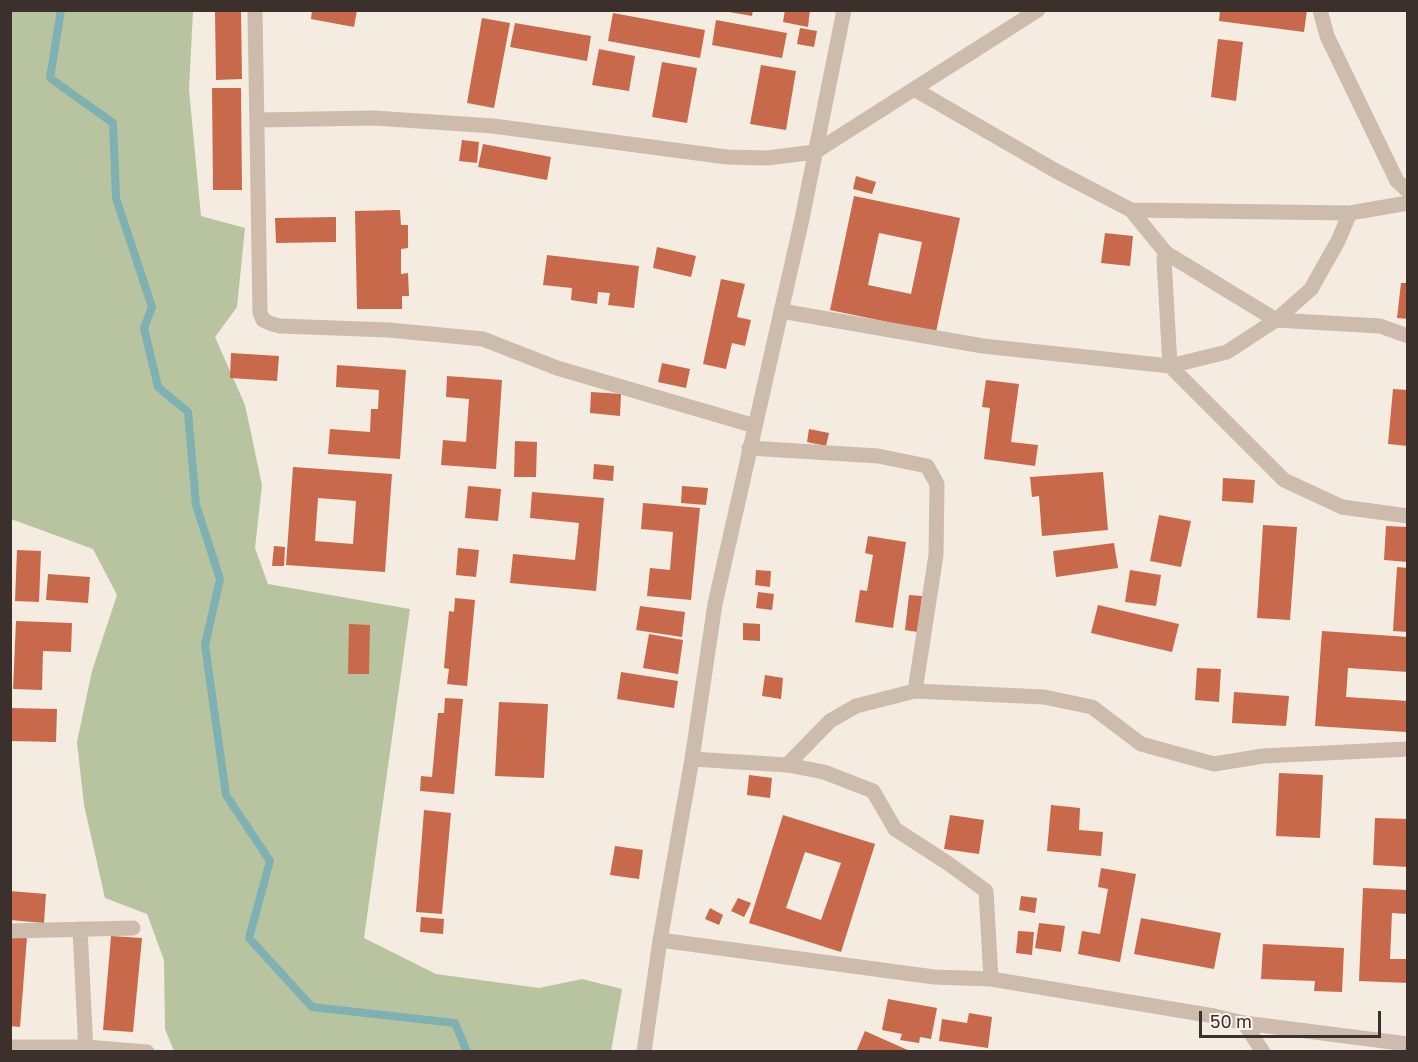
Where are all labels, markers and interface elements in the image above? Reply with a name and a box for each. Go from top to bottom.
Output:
scale bar [1202,999,1384,1037]
text: 50 m [1210,1010,1252,1032]

